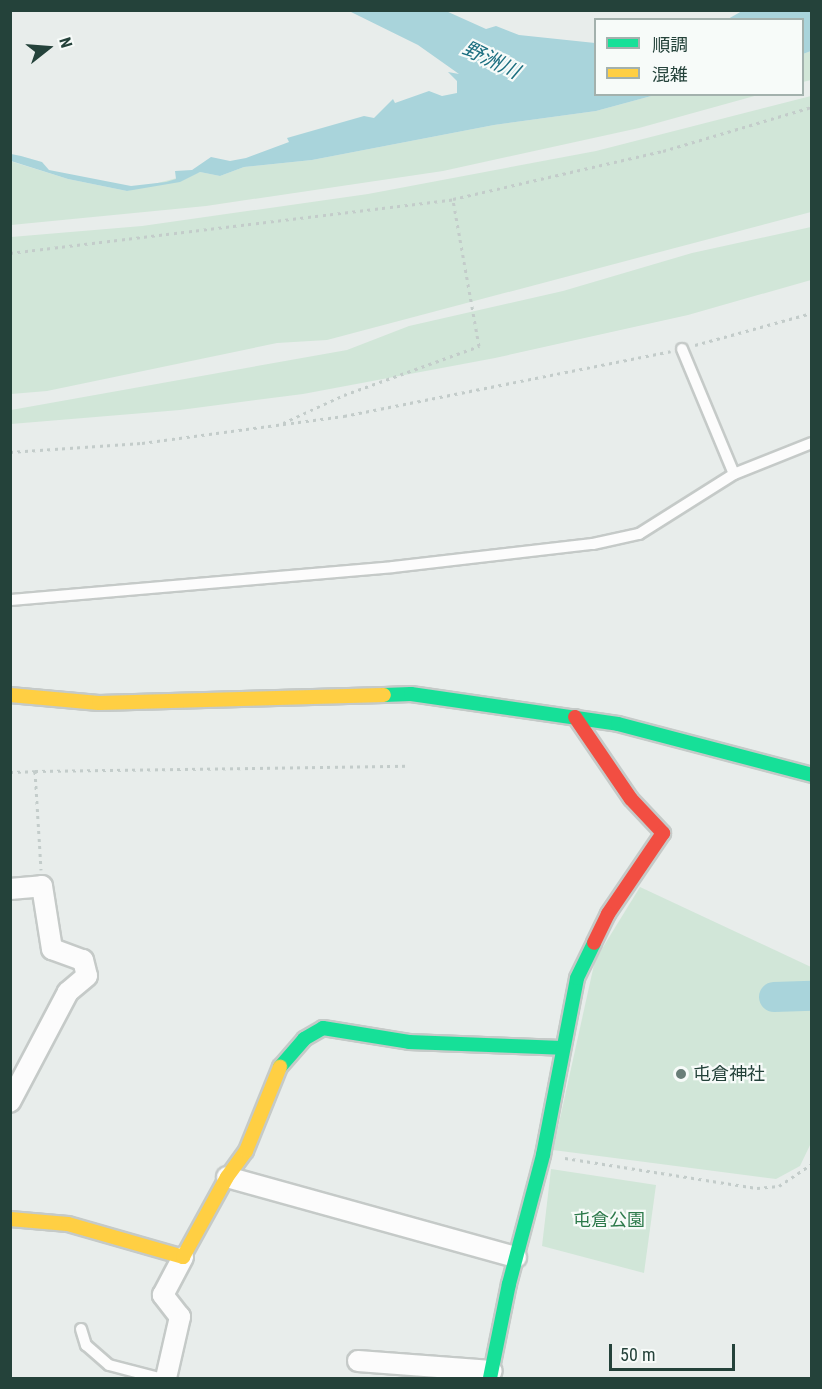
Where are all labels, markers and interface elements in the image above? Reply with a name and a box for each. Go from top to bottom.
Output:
north arrow [18,18,78,78]
legend [594,18,804,96]
text: 順調 [652,34,688,55]
text: N [55,35,76,50]
water label: 野洲川 [459,36,523,84]
text: 混雑 [652,64,688,85]
place label: 屯倉神社 [693,1063,765,1085]
marker: 屯倉神社 [674,1067,688,1081]
park label: 屯倉公園 [573,1209,645,1231]
scale bar [612,1332,738,1370]
text: 50 m [620,1344,655,1365]

